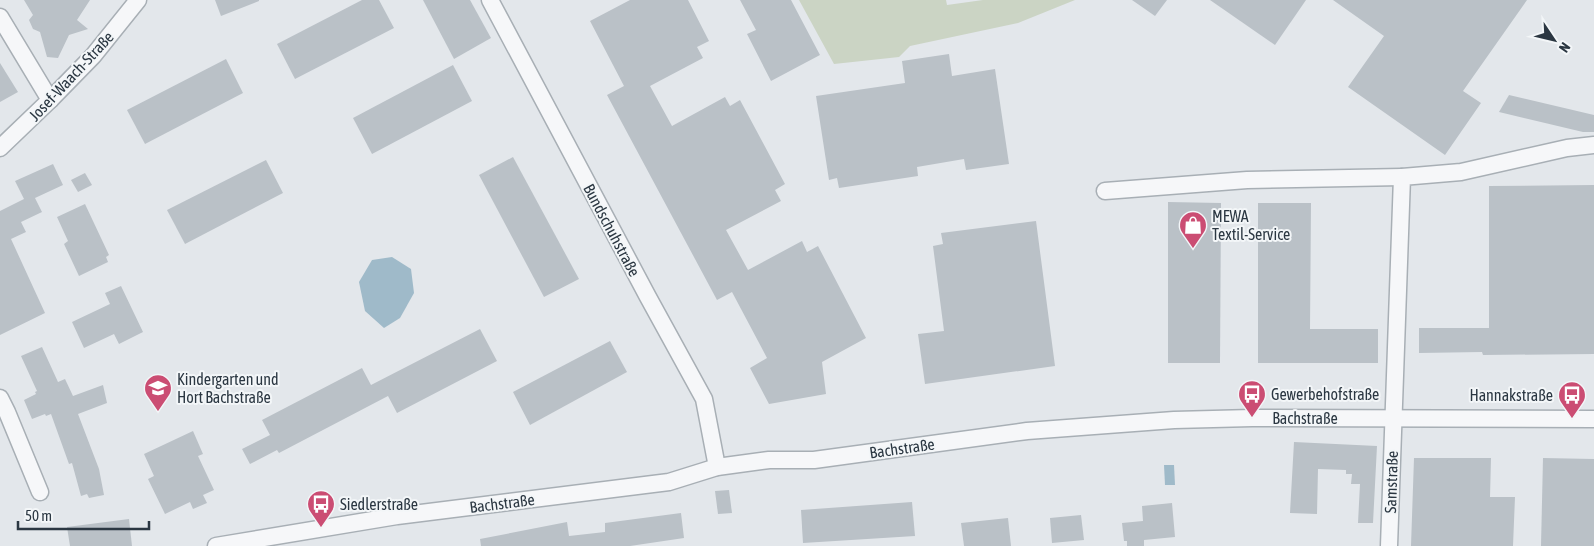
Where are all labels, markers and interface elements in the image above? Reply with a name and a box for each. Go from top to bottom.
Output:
north arrow [1529,15,1579,65]
street label: Josef-Waach-Straße [25,28,117,124]
text: N [1556,39,1574,55]
street label: Bundschuhstraße [580,181,644,279]
place label: MEWA Textil-Service [1212,207,1290,243]
shop icon: MEWA Textil-Service [1178,210,1208,249]
place label: Kindergarten und Hort Bachstraße [177,370,279,406]
school or university icon: Kindergarten und Hort Bachstraße [143,373,173,412]
bus stop icon: Gewerbehofstraße [1237,379,1267,418]
bus stop icon: Hannakstraße [1557,380,1587,419]
place label: Gewerbehofstraße [1271,385,1379,403]
place label: Hannakstraße [1469,386,1553,404]
street label: Bachstraße [1272,409,1338,427]
street label: Bachstraße [868,435,936,461]
street label: Samstraße [1381,450,1401,514]
bus stop icon: Siedlerstraße [306,489,336,528]
street label: Bachstraße [468,490,536,516]
place label: Siedlerstraße [340,495,418,513]
scale bar [18,498,149,530]
text: 50 m [25,507,52,524]

